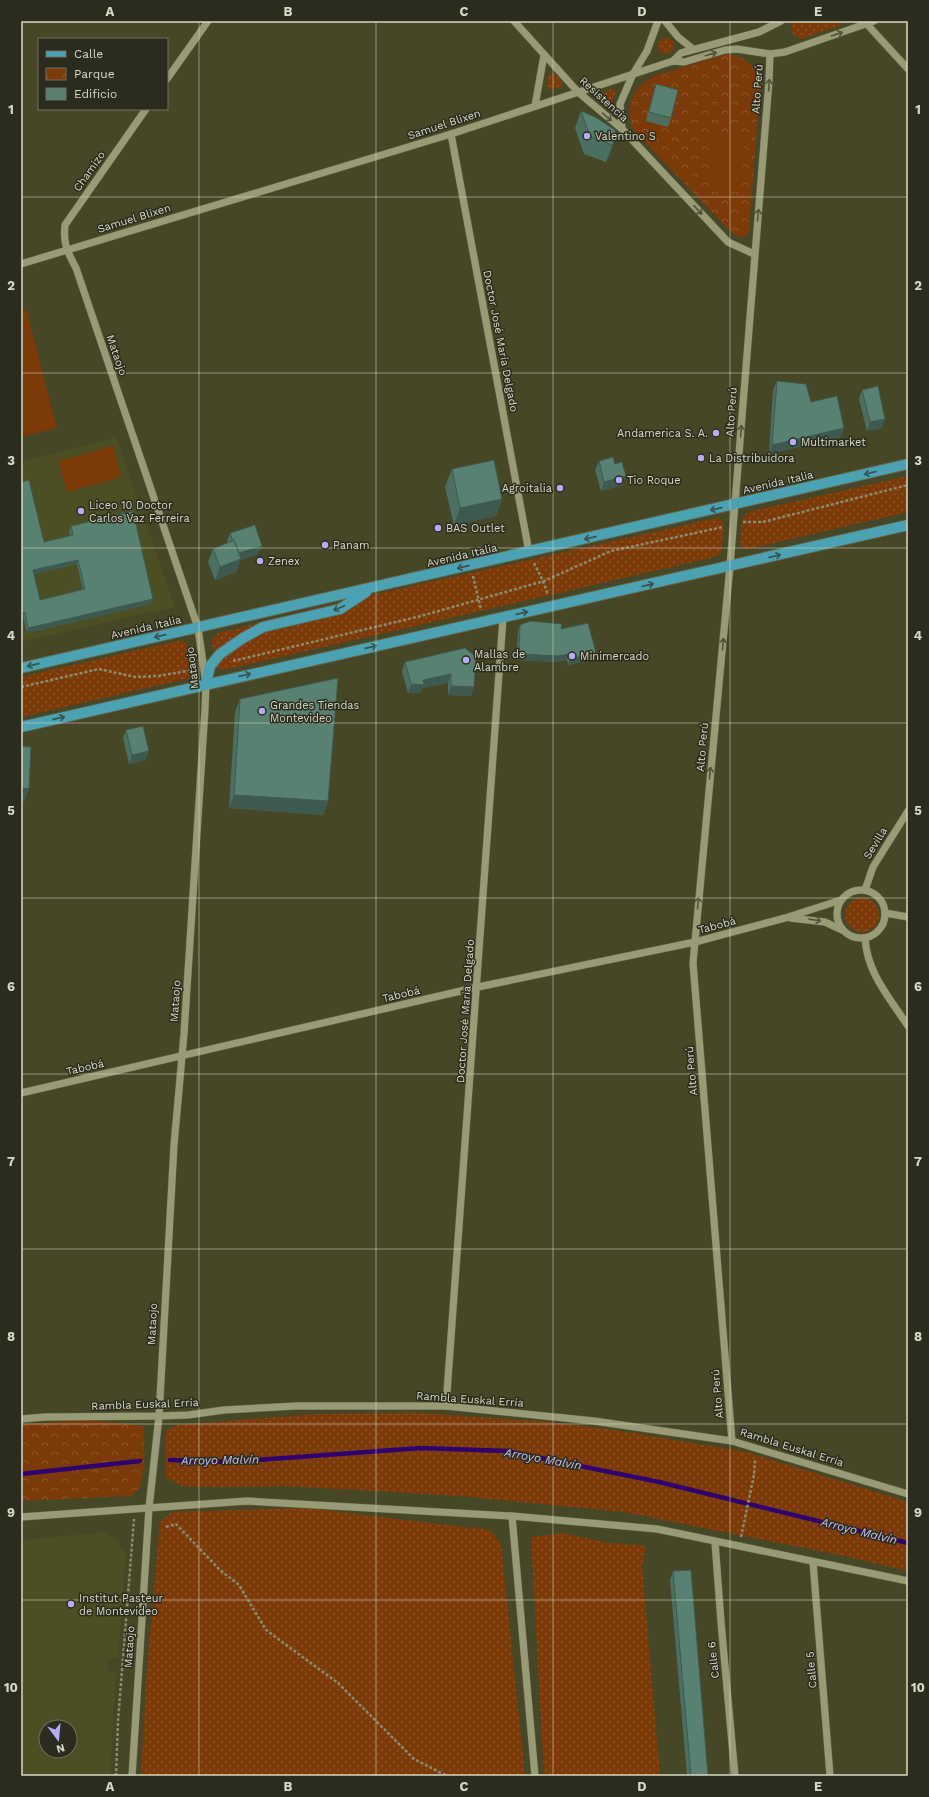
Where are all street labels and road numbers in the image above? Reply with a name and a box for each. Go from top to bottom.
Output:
street label: Alto Perú [749,64,766,114]
street label: Resistencia [577,74,631,125]
street label: Samuel Blixen [406,107,482,142]
street label: Chamizo [71,149,108,194]
street label: Samuel Blixen [96,201,172,236]
street label: Doctor José María Delgado [480,269,521,413]
street label: Mataojo [103,333,130,377]
street label: Alto Perú [723,387,740,437]
street label: Avenida Italia [742,468,815,497]
street label: Avenida Italia [426,541,499,570]
street label: Avenida Italia [110,613,183,642]
street label: Mataojo [183,646,202,690]
street label: Alto Perú [694,722,711,772]
street label: Sevilla [861,825,890,861]
street label: Tabobá [697,914,737,937]
street label: Doctor José María Delgado [454,939,477,1083]
street label: Mataojo [168,979,183,1023]
street label: Tabobá [381,984,421,1005]
street label: Alto Perú [683,1046,700,1096]
street label: Tabobá [65,1057,105,1078]
street label: Mataojo [145,1303,160,1345]
street label: Alto Perú [709,1369,726,1419]
street label: Rambla Euskal Erría [416,1389,524,1410]
street label: Rambla Euskal Erría [91,1396,199,1413]
street label: Rambla Euskal Erría [738,1426,845,1469]
street label: Mataojo [122,1625,137,1669]
street label: Calle 6 [705,1640,722,1679]
street label: Calle 5 [803,1651,820,1689]

